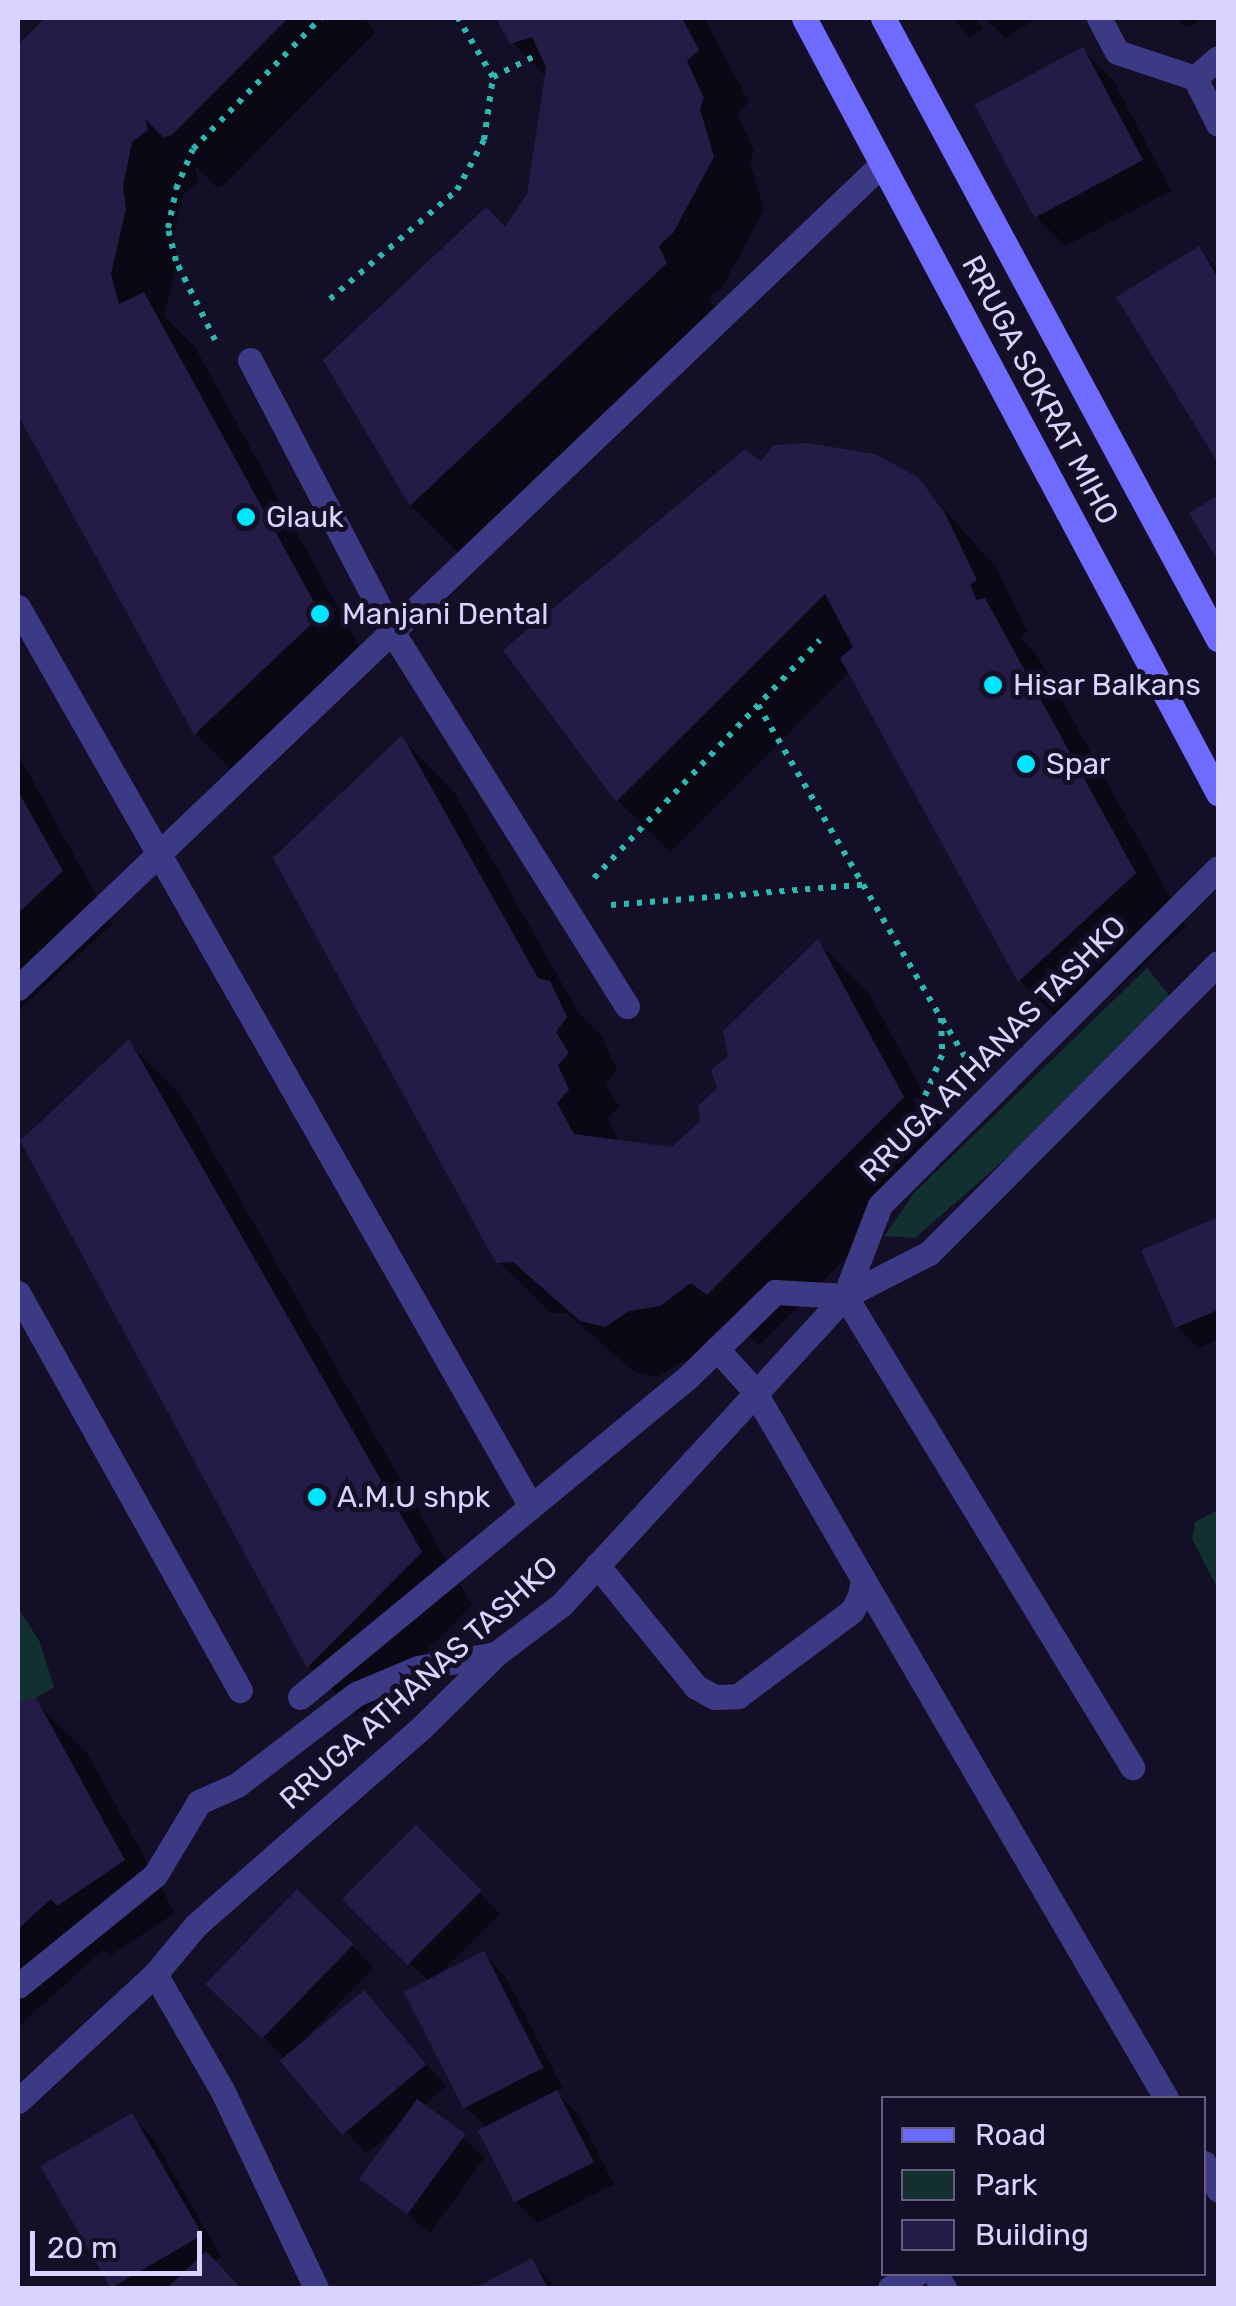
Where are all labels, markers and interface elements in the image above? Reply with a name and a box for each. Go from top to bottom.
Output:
street label: RRUGA SOKRAT MIHO [954,249,1126,531]
place label: Glauk [266,499,344,535]
marker: Glauk [235,506,257,528]
place label: Manjani Dental [342,596,549,632]
marker: Manjani Dental [307,601,333,627]
place label: Hisar Balkans [1013,667,1201,703]
marker: Hisar Balkans [982,674,1004,696]
place label: Spar [1046,746,1110,782]
marker: Spar [1015,753,1037,775]
street label: RRUGA ATHANAS TASHKO [852,908,1134,1190]
place label: A.M.U shpk [337,1479,490,1515]
marker: A.M.U shpk [306,1486,328,1508]
street label: RRUGA ATHANAS TASHKO [272,1548,566,1818]
legend [881,2096,1206,2276]
text: Road [975,2117,1046,2153]
text: Park [975,2167,1037,2203]
scale bar [35,2211,208,2273]
text: Building [975,2217,1089,2253]
text: 20 m [47,2230,118,2266]

